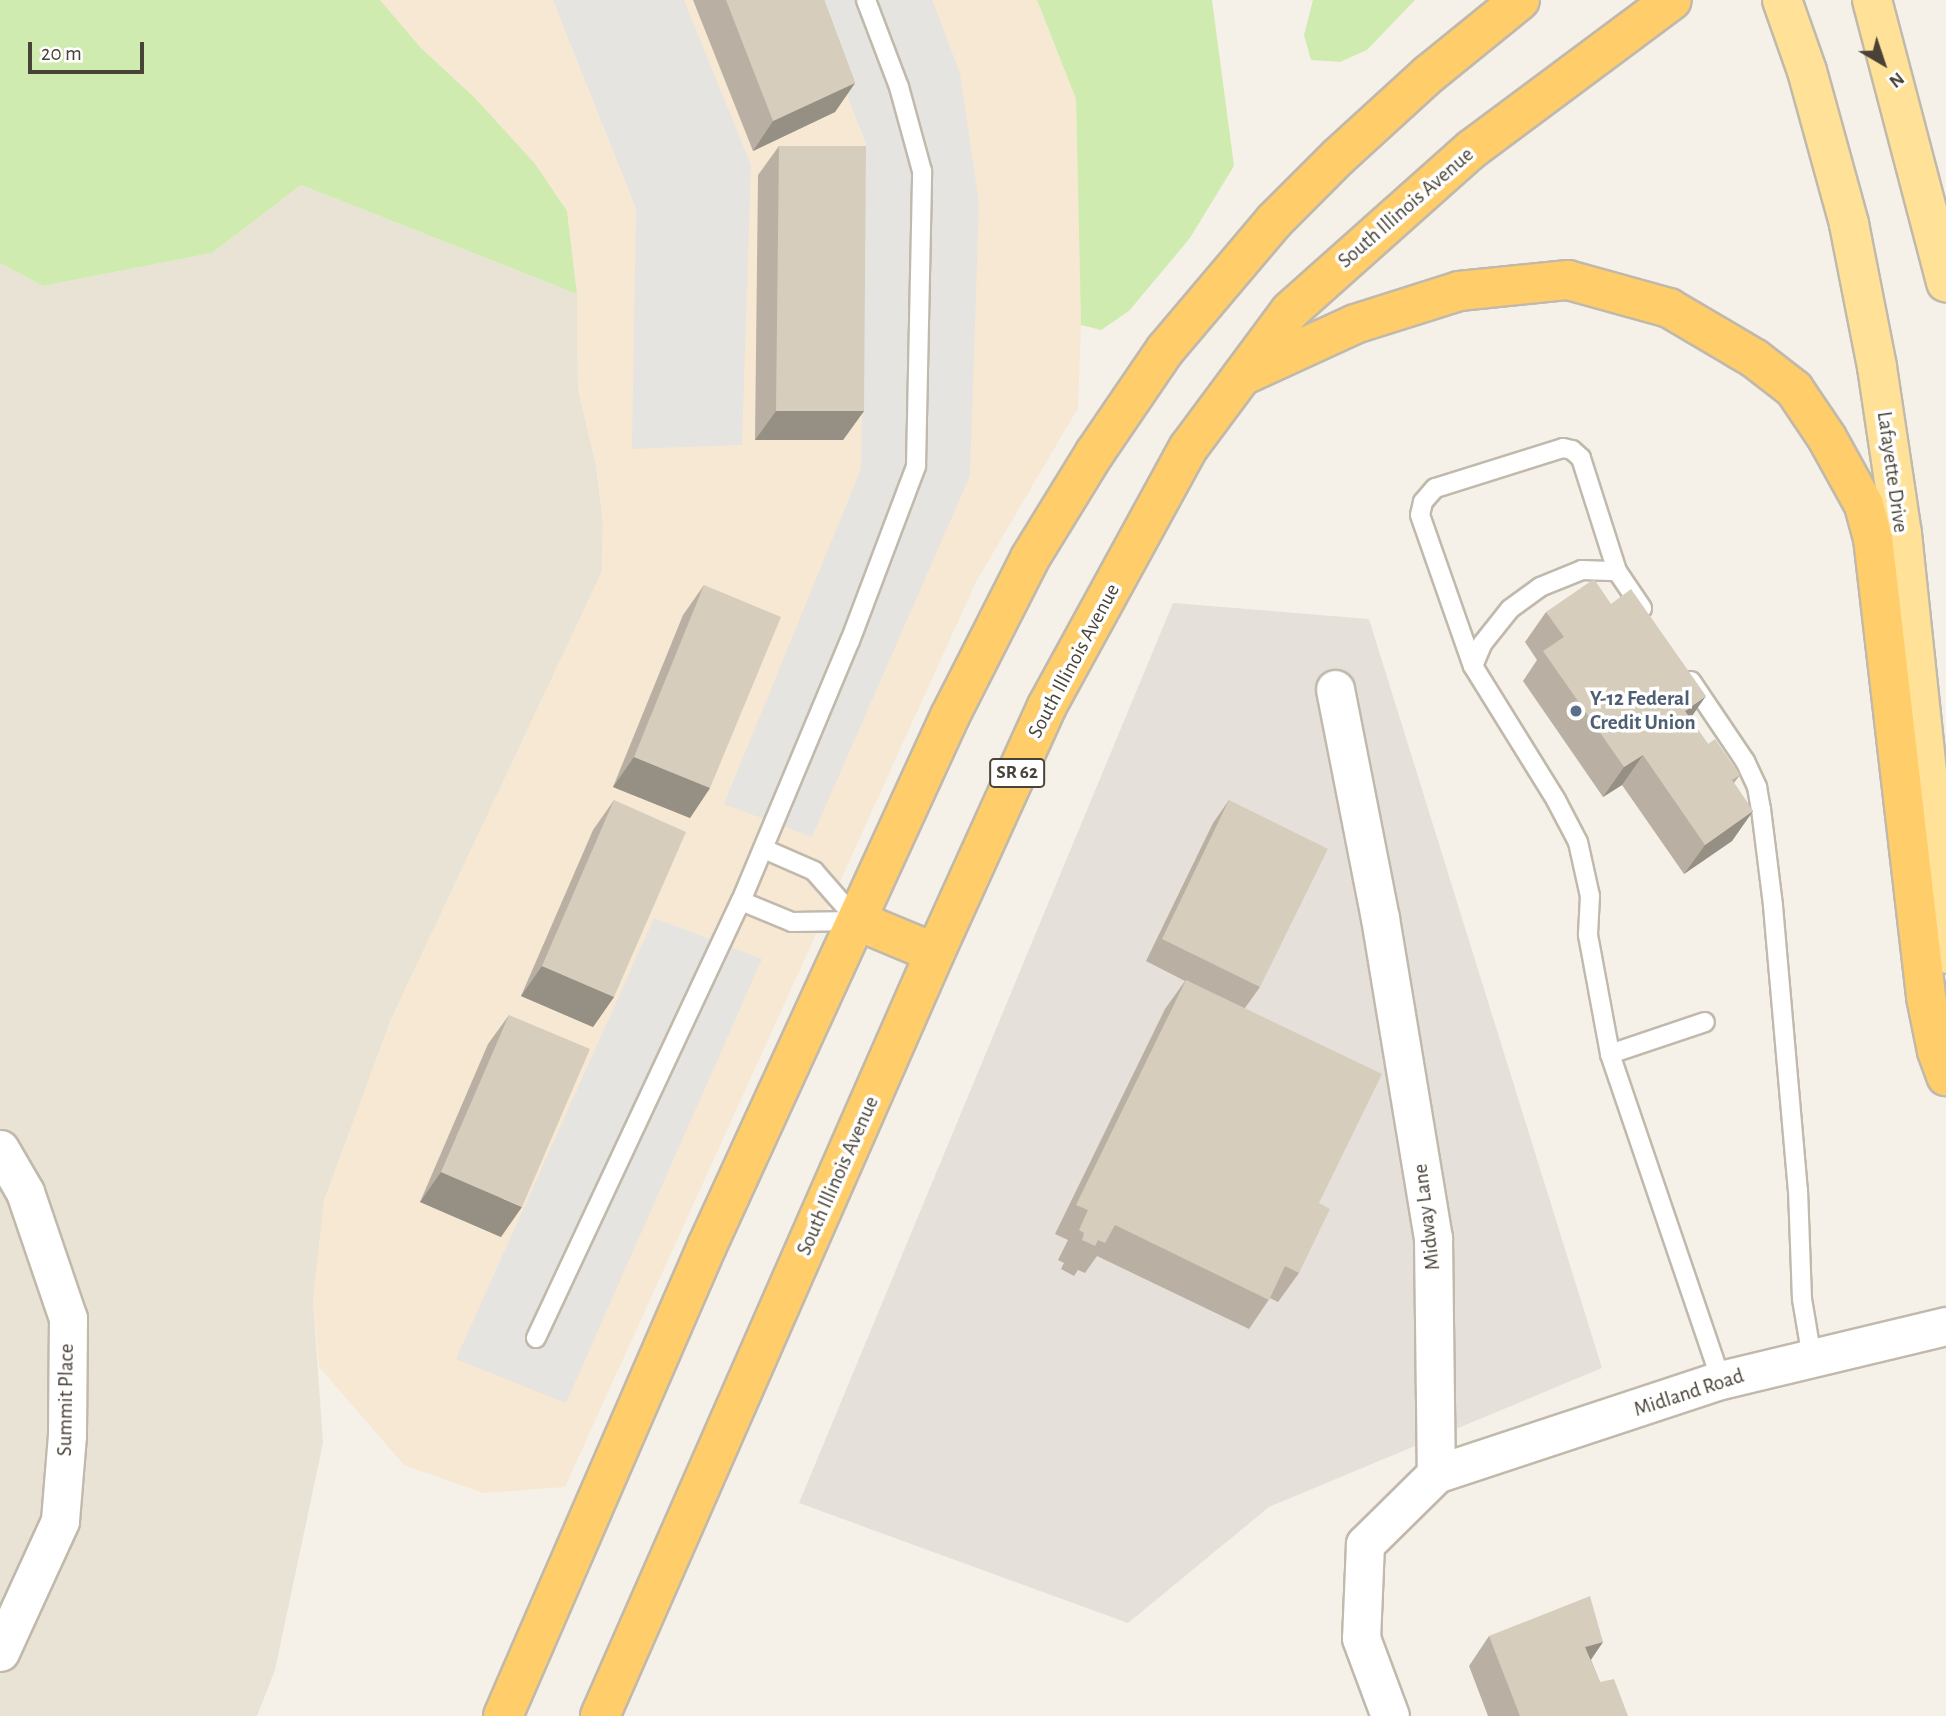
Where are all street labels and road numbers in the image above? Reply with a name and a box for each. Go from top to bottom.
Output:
street label: South Illinois Avenue [1333,142,1479,274]
street label: Lafayette Drive [1871,410,1913,534]
street label: South Illinois Avenue [1023,579,1125,743]
road number: SR 62 [989,758,1045,788]
street label: South Illinois Avenue [792,1093,884,1259]
street label: Midway Lane [1408,1162,1446,1272]
street label: Summit Place [52,1343,80,1457]
street label: Midland Road [1631,1363,1747,1423]

